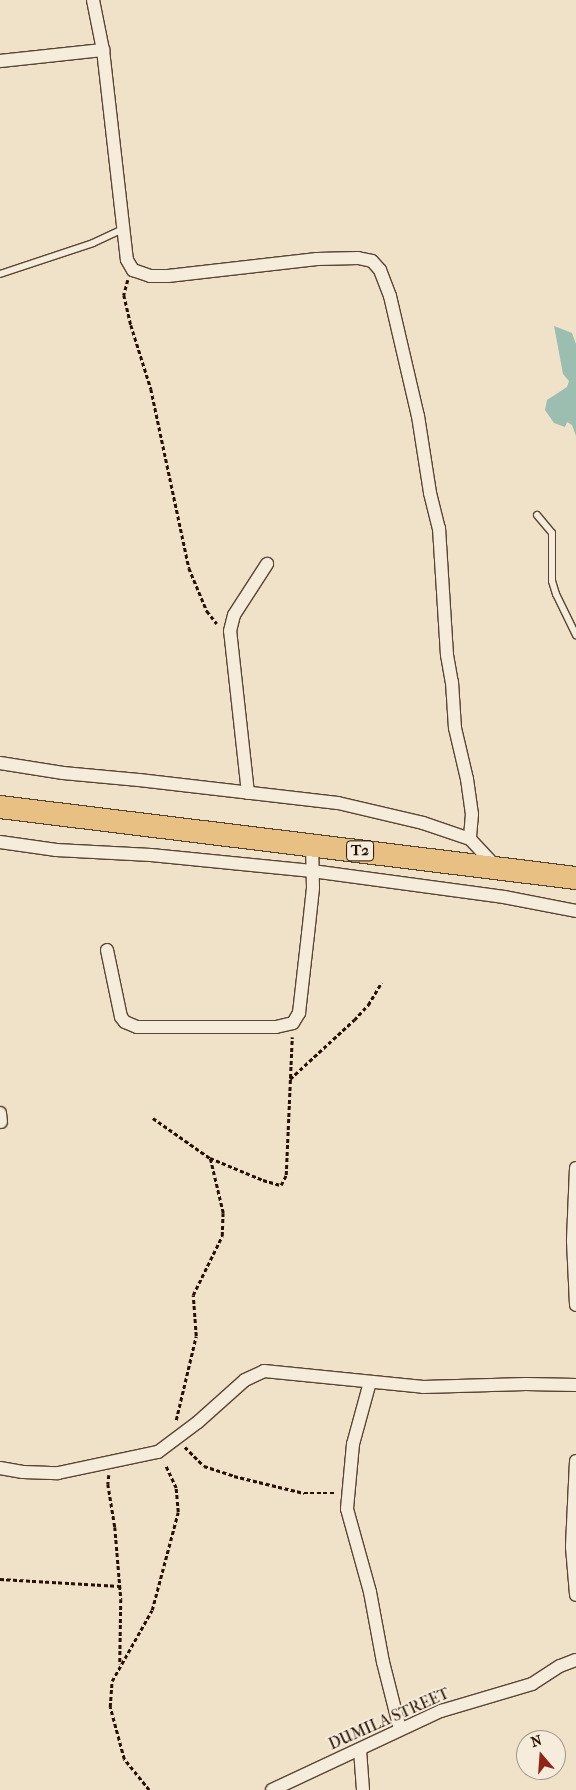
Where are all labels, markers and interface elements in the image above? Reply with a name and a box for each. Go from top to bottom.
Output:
road number: T2 [345,838,375,864]
street label: DUMILA STREET [326,1684,452,1754]
north arrow [516,1730,566,1780]
text: N [529,1731,544,1751]

